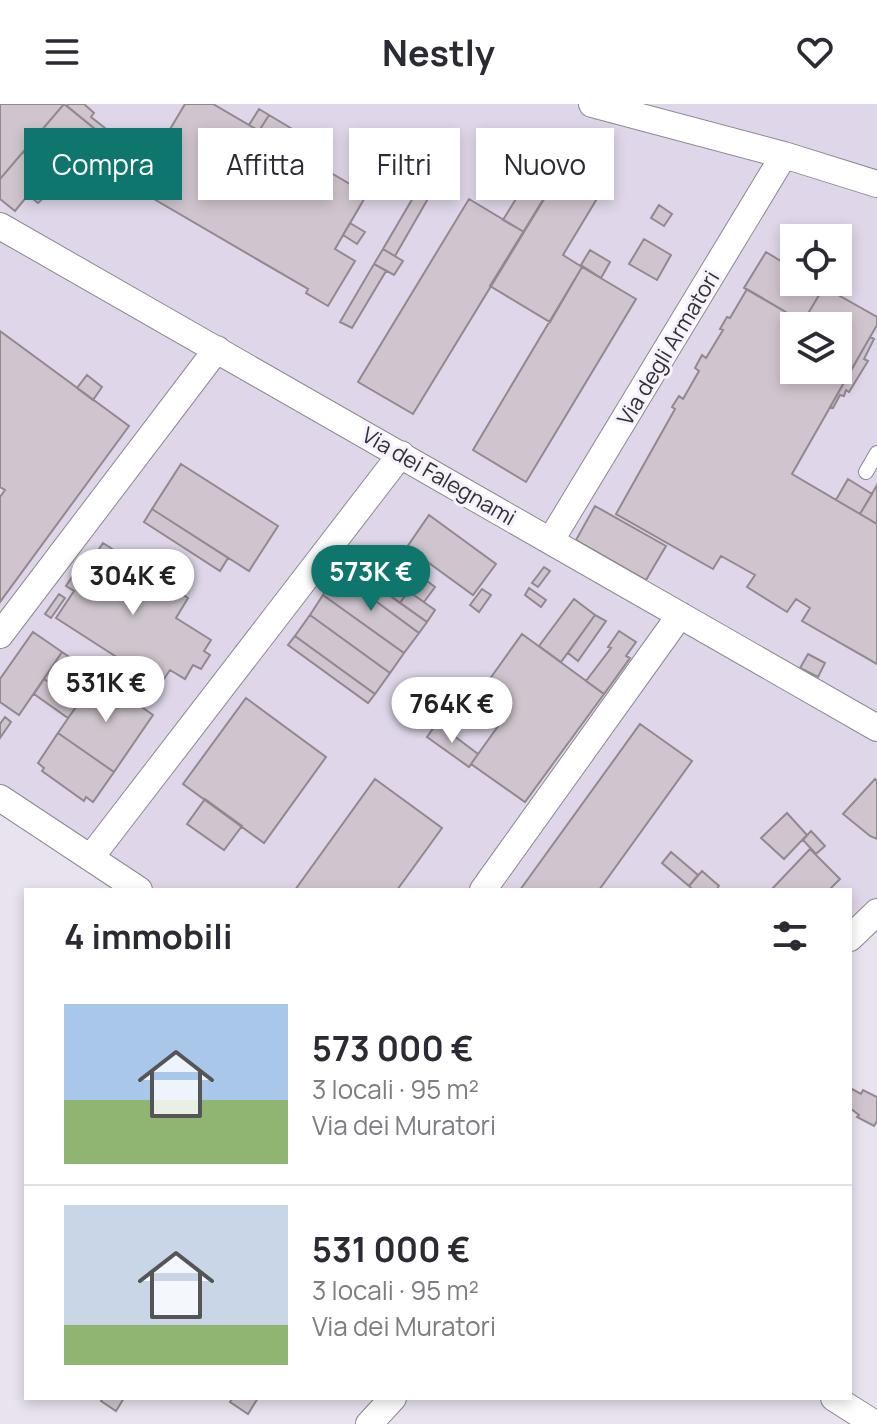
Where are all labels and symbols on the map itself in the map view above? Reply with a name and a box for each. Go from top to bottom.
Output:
street label: Via degli Armatori [610,265,726,431]
street label: Via dei Falegnami [357,420,521,532]
pin: 573K € [306,545,436,613]
pin: 304K € [68,549,198,617]
pin: 531K € [41,656,171,724]
pin: 764K € [387,677,517,745]

